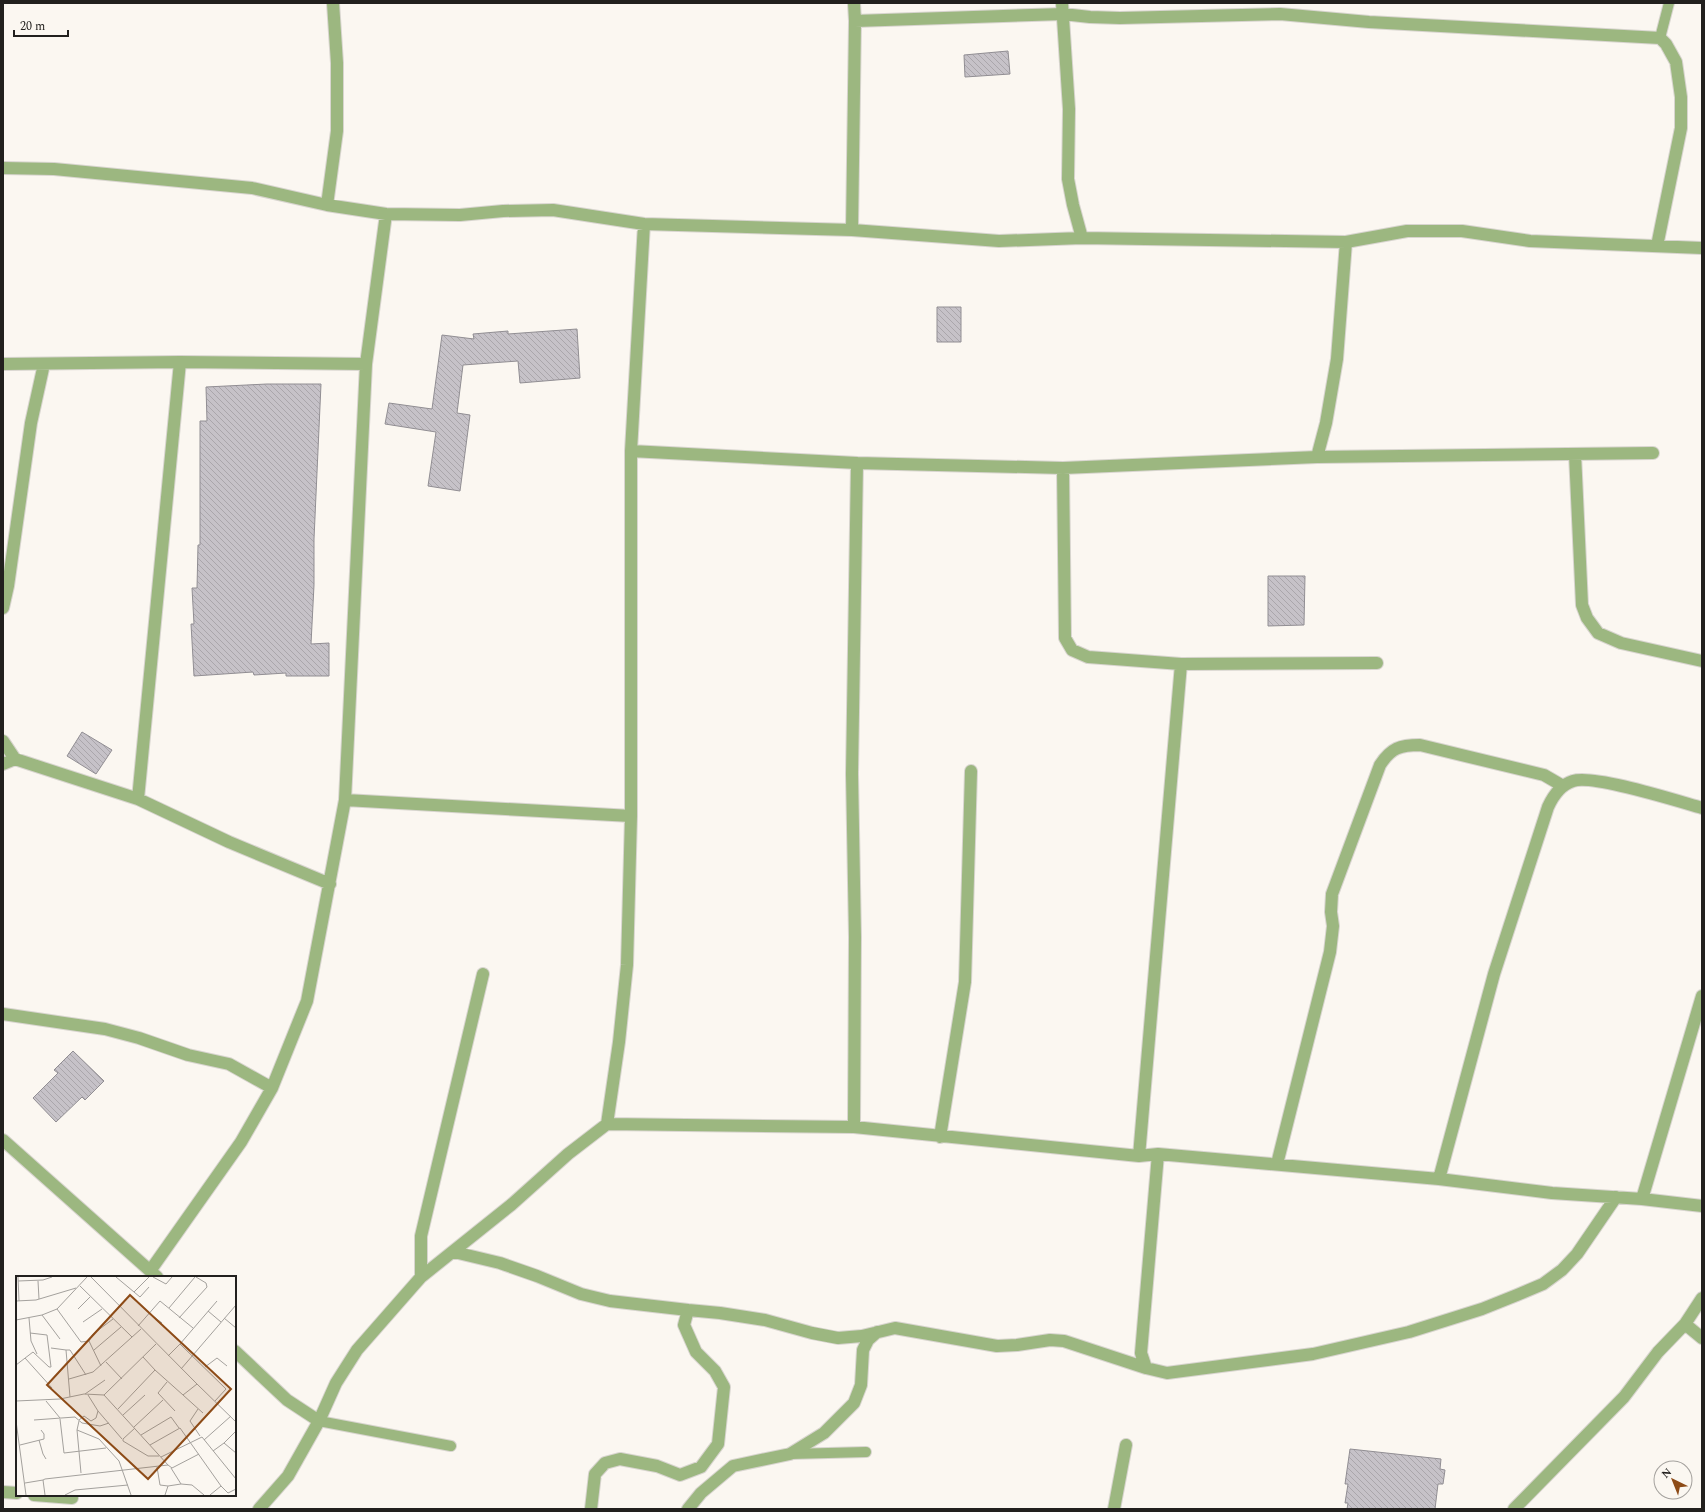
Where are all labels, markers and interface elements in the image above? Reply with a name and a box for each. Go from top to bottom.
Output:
scale bar [14,12,68,38]
text: 20 m [20,17,45,36]
inset map [16,1276,236,1496]
north arrow [1653,1460,1693,1500]
text: N [1657,1464,1676,1482]

